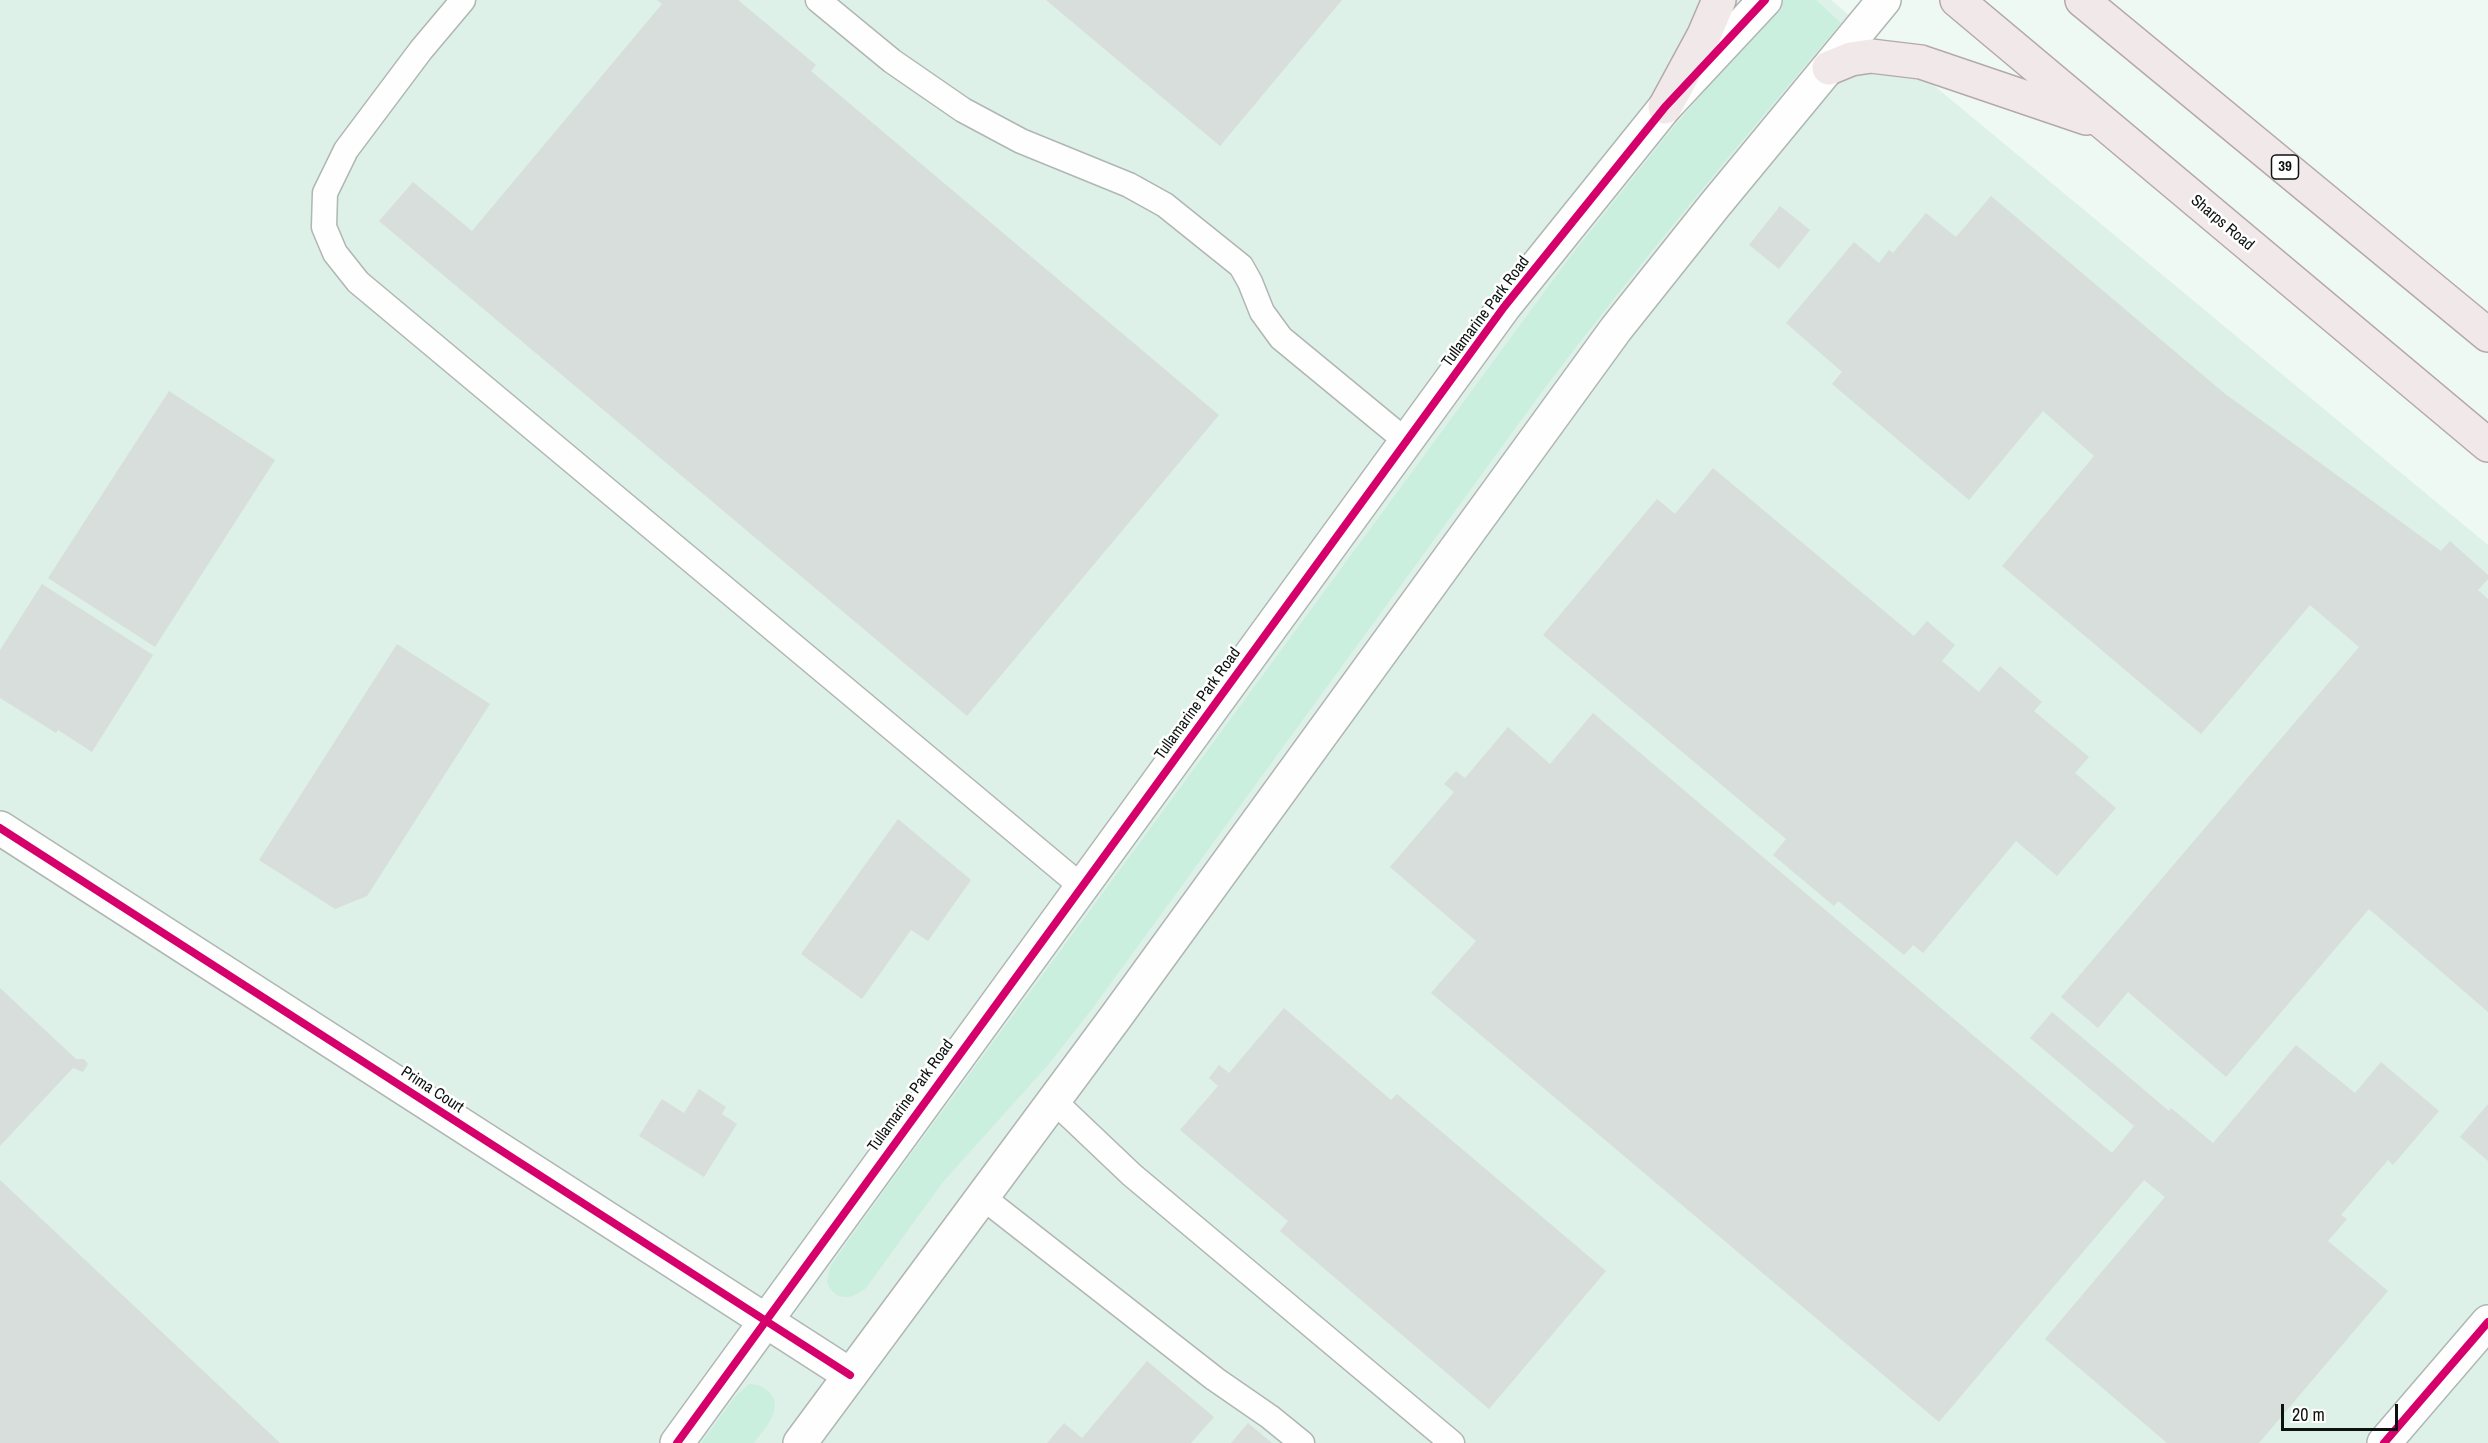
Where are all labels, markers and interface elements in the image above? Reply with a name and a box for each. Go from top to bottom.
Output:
road number: 39 [2272,155,2298,179]
street label: Sharps Road [2186,191,2258,255]
street label: Tullamarine Park Road [1438,253,1534,371]
street label: Tullamarine Park Road [1151,644,1245,764]
street label: Tullamarine Park Road [864,1036,958,1156]
street label: Prima Court [397,1063,467,1117]
scale bar [2284,1392,2401,1430]
text: 20 m [2292,1402,2325,1427]

